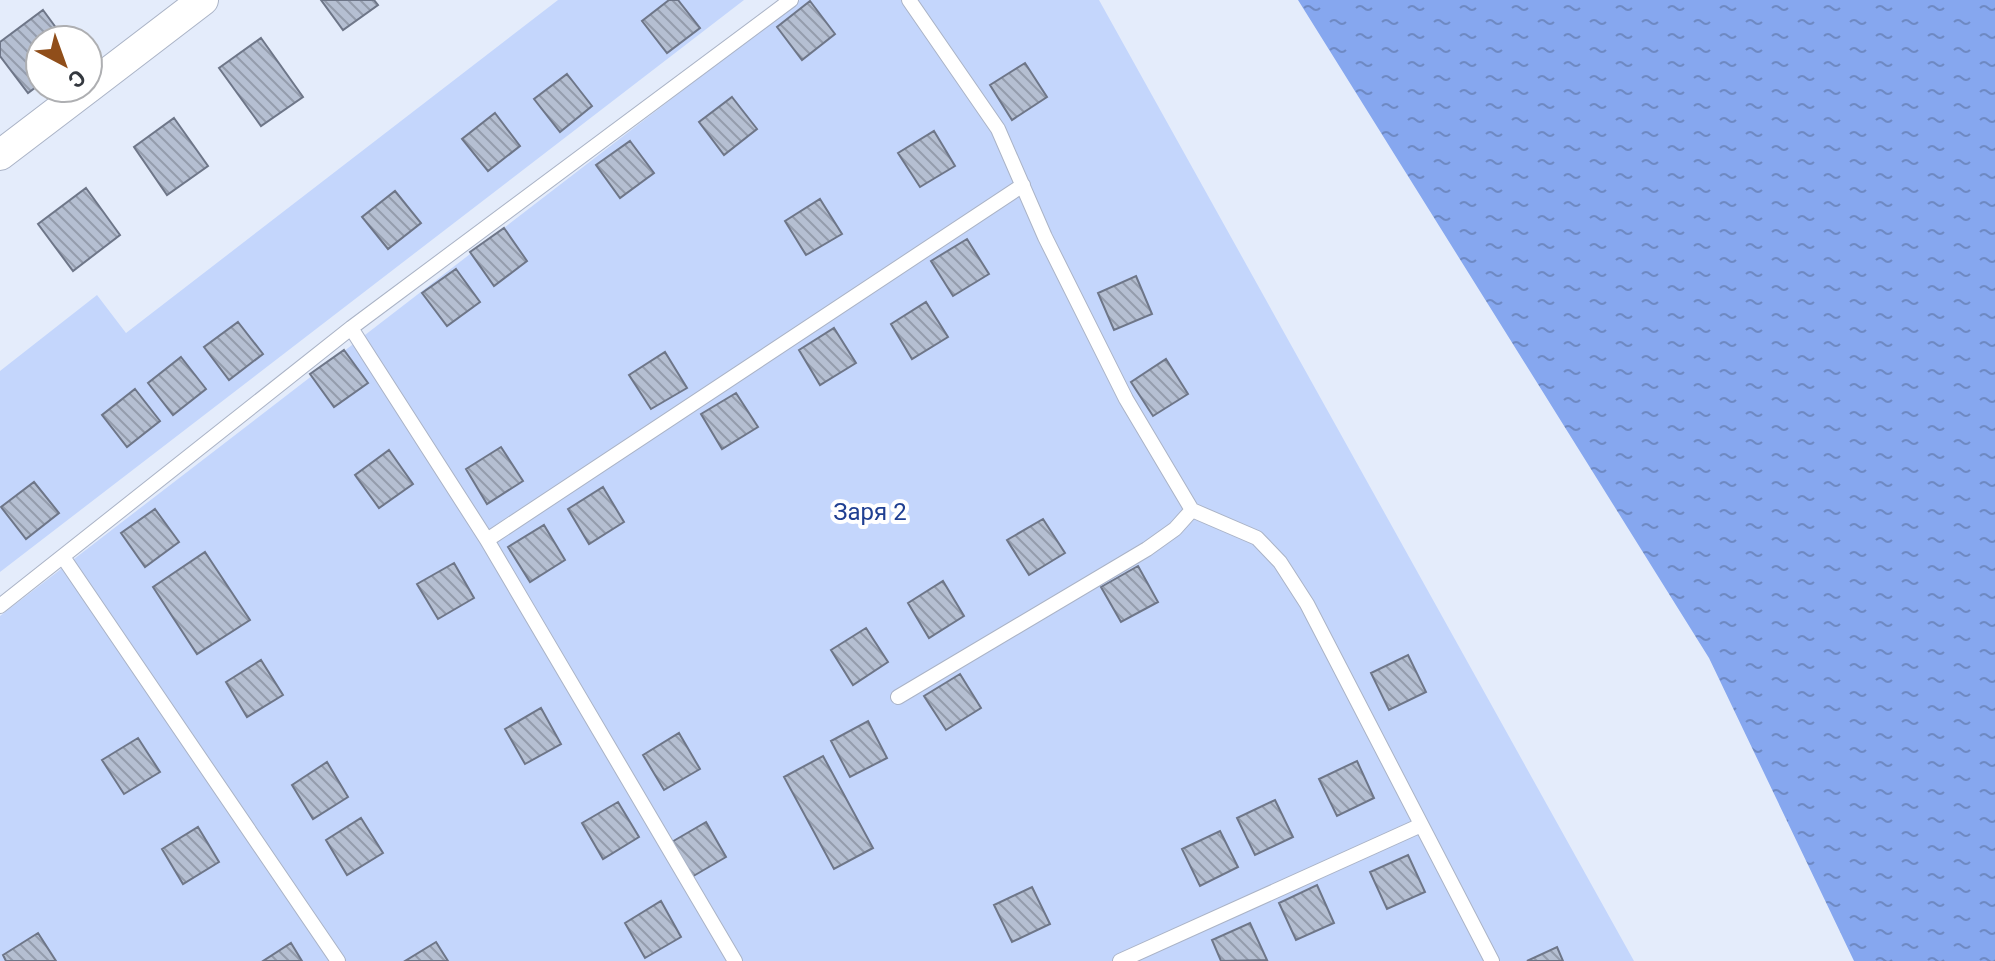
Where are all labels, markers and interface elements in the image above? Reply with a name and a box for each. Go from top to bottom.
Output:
north arrow [24,24,104,104]
text: С [63,65,90,93]
park label: Заря 2 [833,498,907,526]

